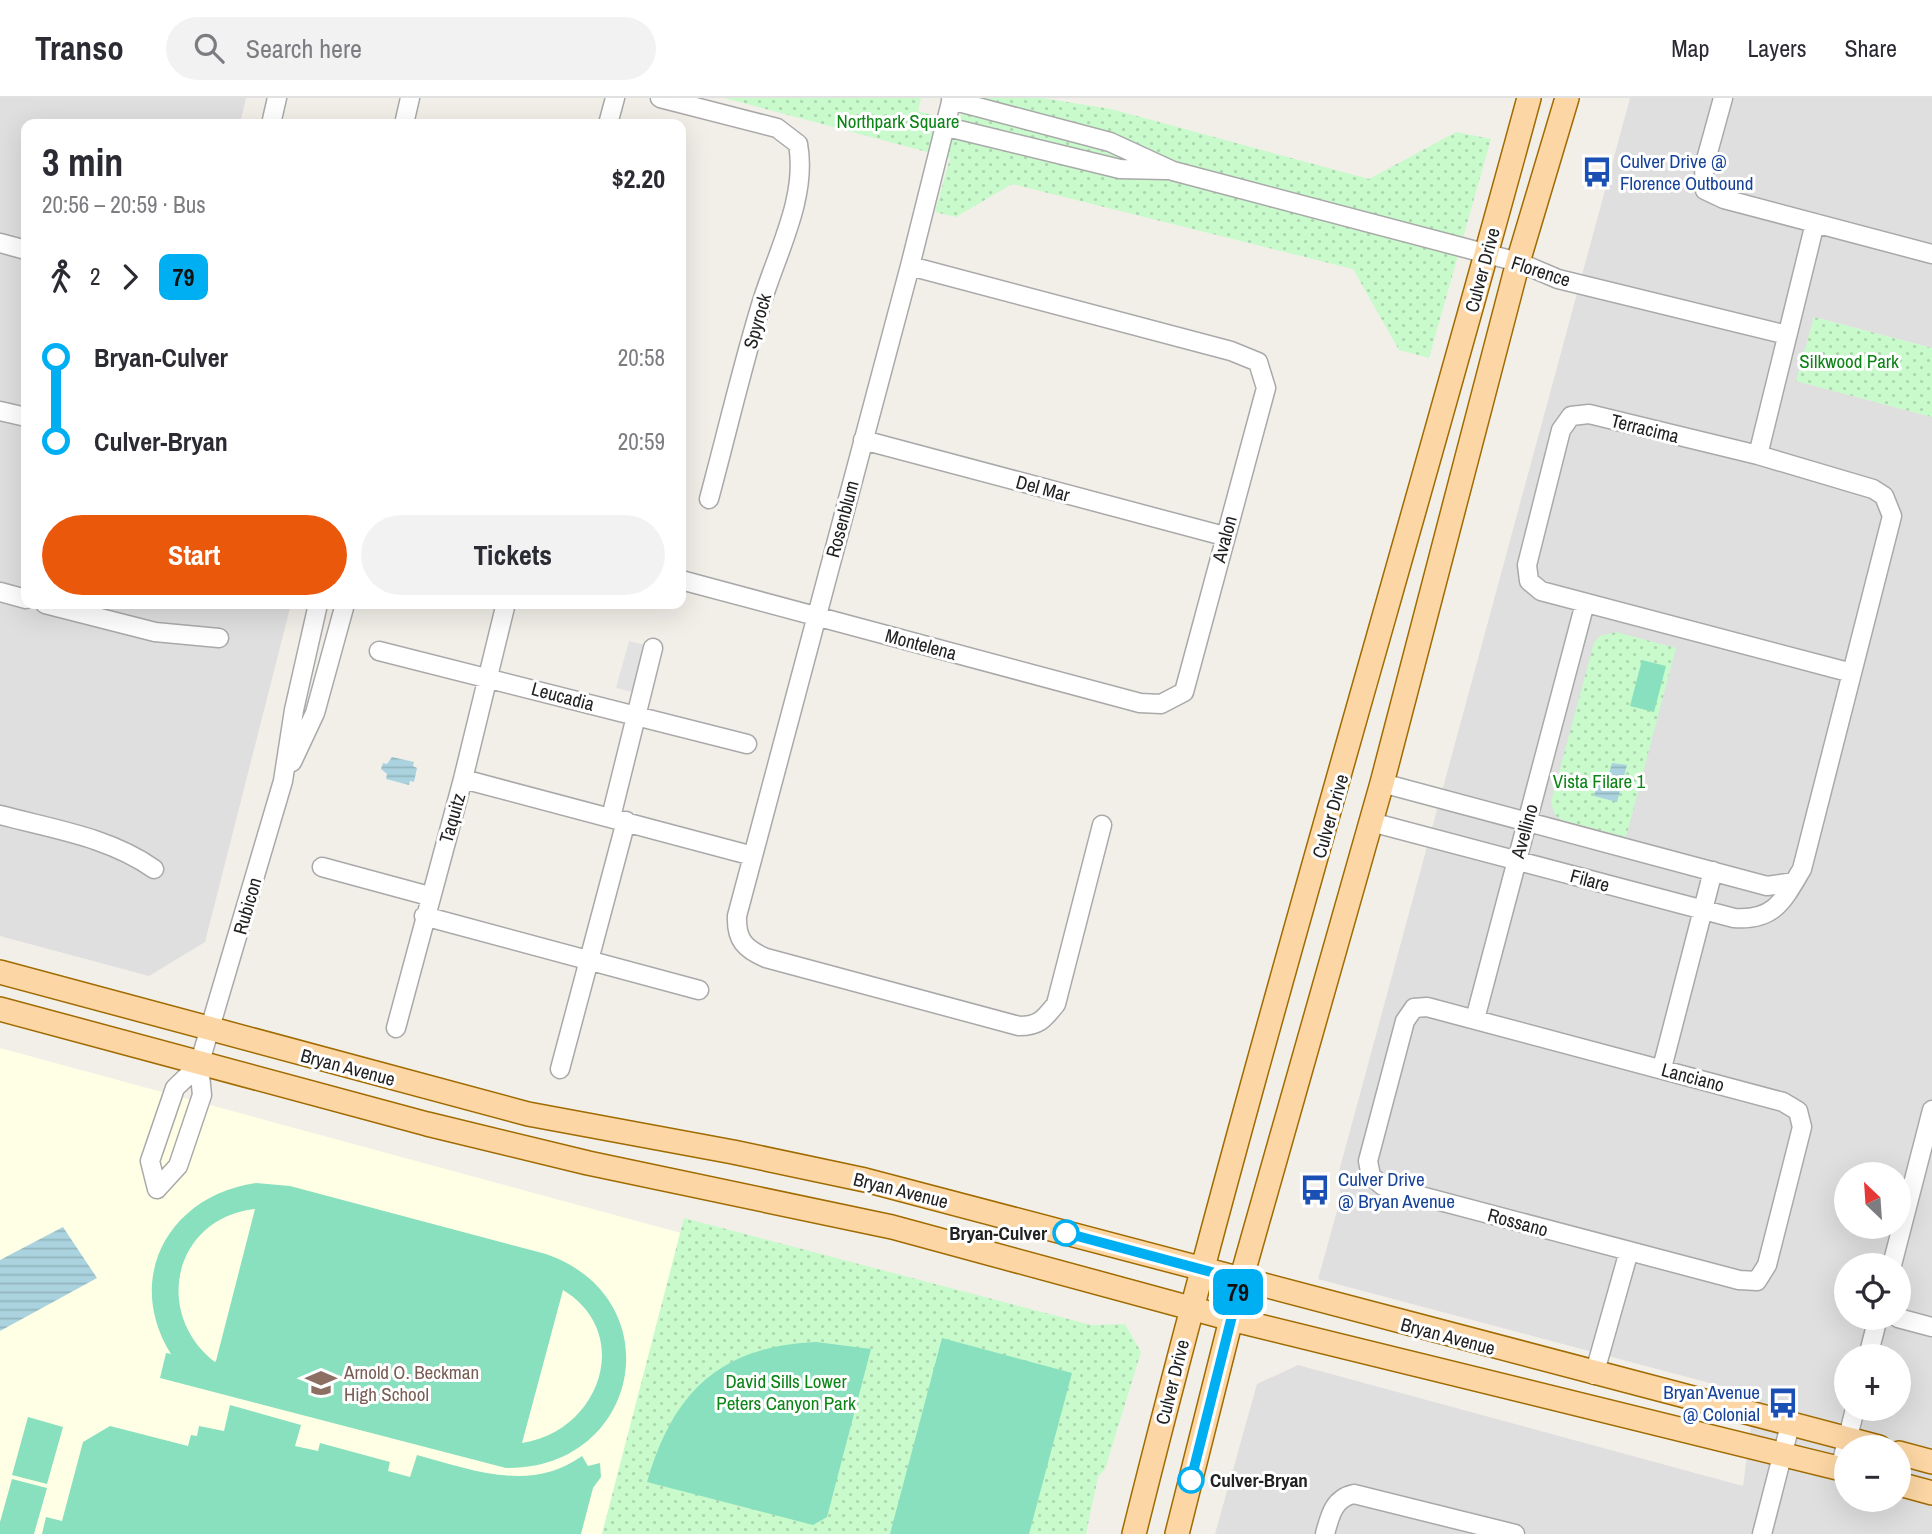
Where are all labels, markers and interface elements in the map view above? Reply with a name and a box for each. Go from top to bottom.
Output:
search box [166,17,656,80]
text: Transo [35,26,124,70]
icon: search [190,29,228,67]
text: Search here [246,31,362,66]
text: Map [1671,32,1709,64]
text: Layers [1747,32,1806,64]
text: Share [1844,32,1897,64]
park label: Northpark Square [837,108,959,134]
text: 3 min [42,137,123,188]
place label: Culver Drive @ Florence Outbound [1620,148,1753,196]
bus stop icon: Culver Drive @ Florence Outbound [1580,155,1614,189]
text: $2.20 [612,161,665,196]
text: 20:56 – 20:59 · Bus [42,189,206,220]
street label: Culver Drive [1458,225,1506,315]
street label: Florence [1508,249,1574,293]
icon: walk [42,258,80,296]
icon: forward [111,258,149,296]
text: 2 [90,261,101,292]
text: 79 [173,261,194,293]
street label: Spyrock [737,290,777,352]
text: Bryan-Culver [94,340,228,375]
text: 20:58 [618,342,665,373]
park label: Silkwood Park [1799,348,1899,374]
street label: Terracima [1608,407,1682,449]
text: Culver-Bryan [94,424,228,459]
text: 20:59 [618,426,665,457]
street label: Del Mar [1013,468,1073,508]
street label: Rosenblum [819,478,865,560]
street label: Avalon [1205,513,1243,566]
button: Start [42,515,347,595]
button: Tickets [361,515,665,595]
street label: Montelena [882,622,960,666]
street label: Leucadia [529,675,598,717]
park label: Vista Filare 1 [1553,768,1646,794]
street label: Culver Drive [1306,771,1354,861]
street label: Taquitz [433,790,472,846]
street label: Avellino [1504,801,1544,862]
street label: Filare [1567,862,1613,898]
street label: Rubicon [227,875,267,937]
street label: Bryan Avenue [298,1042,398,1092]
street label: Lanciano [1659,1056,1727,1098]
north arrow [1834,1162,1911,1239]
map controls [1834,1162,1911,1512]
street label: Bryan Avenue [851,1166,951,1214]
place label: Culver Drive @ Bryan Avenue [1338,1166,1455,1214]
bus stop icon: Culver Drive @ Bryan Avenue [1298,1173,1332,1207]
street label: Rossano [1485,1201,1551,1243]
place label: Bryan-Culver [949,1220,1047,1246]
marker: Bryan-Culver [1053,1220,1079,1246]
button: locate [1834,1253,1911,1330]
line badge: 79 [1206,1269,1270,1315]
text: 79 [1227,1276,1249,1308]
street label: Bryan Avenue [1398,1311,1498,1361]
street label: Culver Drive [1149,1337,1195,1427]
button: + [1834,1344,1911,1421]
place label: Arnold O. Beckman High School [343,1359,479,1407]
school or university icon: Arnold O. Beckman High School [304,1366,338,1400]
park label: David Sills Lower Peters Canyon Park [716,1368,856,1416]
place label: Bryan Avenue @ Colonial [1663,1379,1760,1427]
bus stop icon: Bryan Avenue @ Colonial [1766,1386,1800,1420]
button: − [1834,1435,1911,1512]
marker: Culver-Bryan [1178,1467,1204,1493]
place label: Culver-Bryan [1210,1467,1308,1493]

